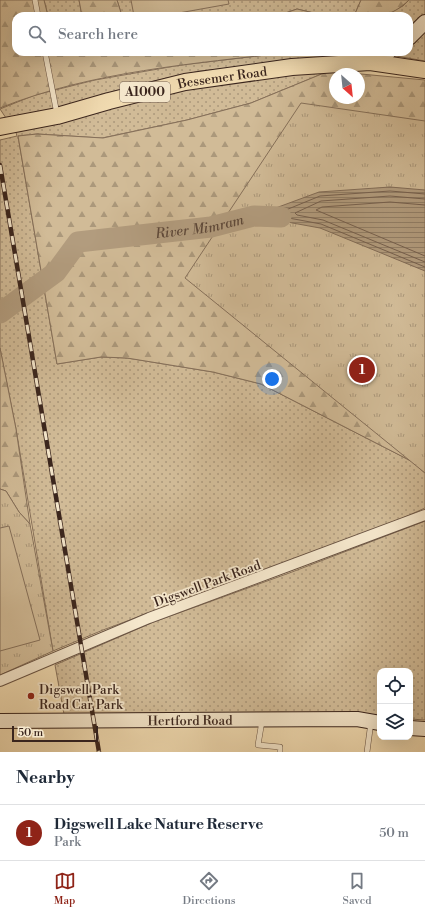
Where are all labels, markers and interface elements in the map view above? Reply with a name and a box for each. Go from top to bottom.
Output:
search box [12,12,413,56]
icon: search [26,23,48,45]
text: Search here [58,25,138,44]
street label: Bessemer Road [175,64,269,93]
north arrow [329,68,365,104]
road number: A1000 [120,82,170,102]
water label: River Mimram [153,211,246,243]
pin: 1 [349,355,375,385]
your location [262,369,282,389]
street label: Digswell Park Road [152,557,264,611]
map controls [377,668,413,740]
button: locate [377,668,413,704]
place label: Digswell Park Road Car Park [39,682,124,713]
marker: Digswell Park Road Car Park [26,691,36,701]
button: layers [377,704,413,740]
street label: Hertford Road [147,713,233,729]
scale bar [12,724,98,743]
text: 50 m [18,726,43,740]
text: Nearby [16,767,75,789]
text: Digswell Lake Nature Reserve [54,815,263,834]
text: 1 [26,825,32,841]
text: 50 m [379,825,409,841]
text: Park [54,834,81,850]
tab: Map [54,870,76,908]
tab: Directions [183,870,236,908]
tab: Saved [343,870,371,908]

